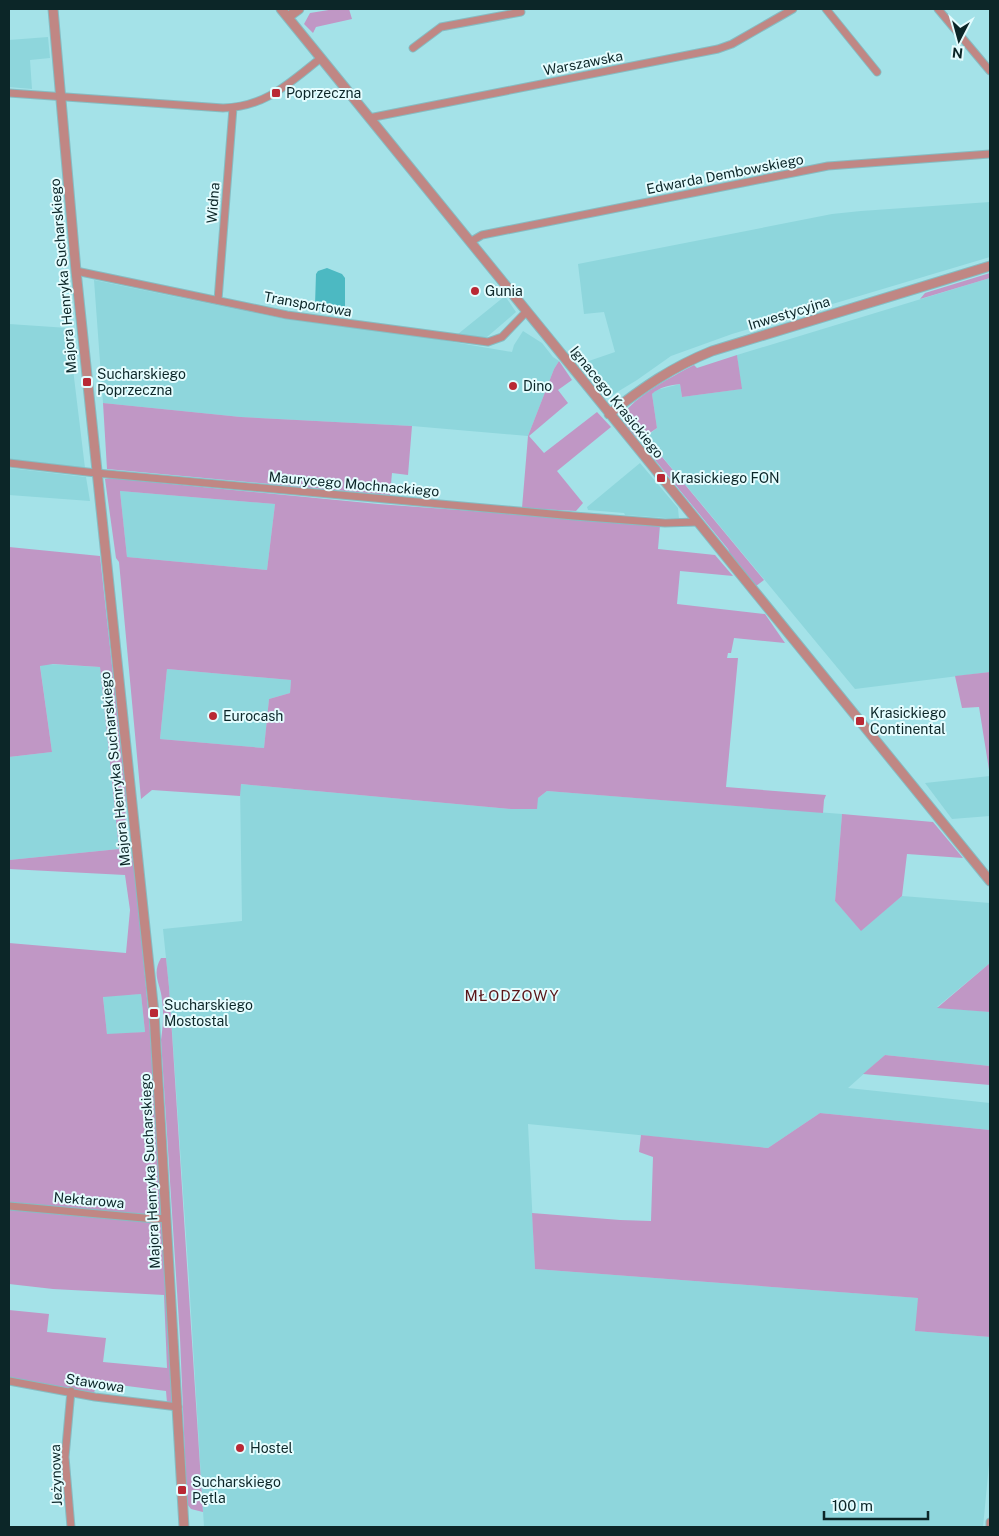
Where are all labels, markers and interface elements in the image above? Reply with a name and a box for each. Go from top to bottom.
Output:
north arrow [934,15,984,65]
text: N [951,44,964,61]
street label: Warszawska [542,47,624,79]
place label: Poprzeczna [286,85,361,101]
marker: Poprzeczna [270,87,282,99]
street label: Edwarda Dembowskiego [645,151,805,197]
street label: Majora Henryka Sucharskiego [47,178,79,374]
street label: Widna [204,182,222,224]
place label: Gunia [485,283,523,299]
marker: Gunia [469,285,481,297]
street label: Transportowa [263,288,353,320]
street label: Inwestycyjna [746,293,832,333]
street label: Ignacego Krasickiego [567,343,667,461]
place label: Sucharskiego Poprzeczna [97,366,186,398]
marker: Sucharskiego Poprzeczna [81,376,93,388]
place label: Dino [523,378,552,394]
marker: Dino [507,380,519,392]
street label: Maurycego Mochnackiego [268,469,440,499]
place label: Krasickiego FON [671,470,780,486]
marker: Krasickiego FON [655,472,667,484]
street label: Majora Henryka Sucharskiego [97,671,133,867]
place label: Krasickiego Continental [870,705,946,737]
place label: Eurocash [223,708,283,724]
marker: Eurocash [207,710,219,722]
marker: Krasickiego Continental [854,715,866,727]
district label: MŁODZOWY [465,987,560,1004]
place label: Sucharskiego Mostostal [164,997,253,1029]
marker: Sucharskiego Mostostal [148,1007,160,1019]
street label: Majora Henryka Sucharskiego [137,1073,163,1269]
street label: Nektarowa [53,1189,125,1211]
street label: Stawowa [65,1370,125,1396]
place label: Hostel [250,1440,293,1456]
marker: Hostel [234,1442,246,1454]
street label: Jeżynowa [47,1444,65,1506]
place label: Sucharskiego Pętla [192,1474,281,1506]
marker: Sucharskiego Pętla [176,1484,188,1496]
scale bar [824,1488,928,1520]
text: 100 m [832,1497,873,1514]

